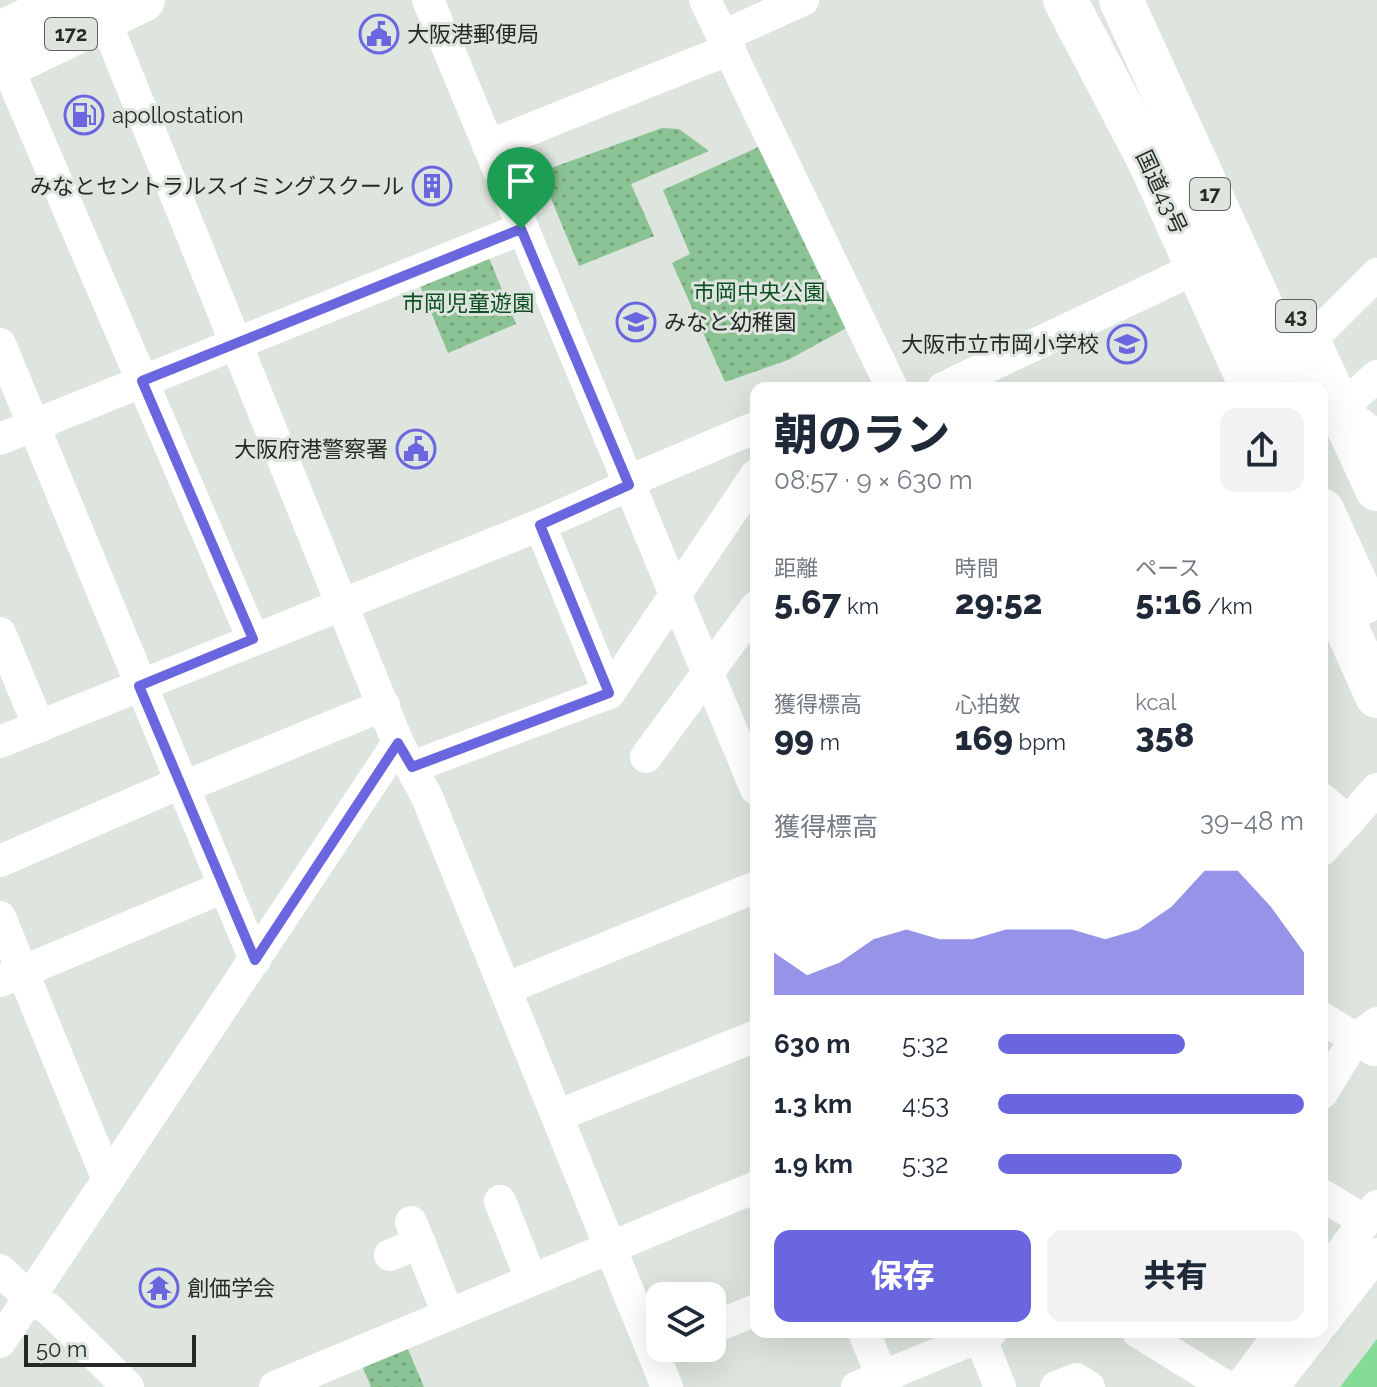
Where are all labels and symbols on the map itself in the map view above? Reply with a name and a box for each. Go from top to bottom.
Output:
public building icon: 大阪港郵便局 [358,13,400,55]
road number: 172 [45,18,97,50]
place label: 大阪港郵便局 [407,21,539,47]
fuel station icon: apollostation [63,94,105,136]
place label: apollostation [112,102,244,128]
street label: 国道43号 [1131,146,1193,238]
pin [487,147,555,229]
building icon: みなとセントラルスイミングスクール [411,165,453,207]
place label: みなとセントラルスイミングスクール [30,173,404,199]
road number: 17 [1190,178,1230,210]
park label: 市岡中央公園 [693,279,825,305]
park label: 市岡児童遊園 [402,290,534,316]
road number: 43 [1276,300,1316,332]
school or university icon: みなと幼稚園 [615,301,657,343]
place label: みなと幼稚園 [664,309,796,335]
school or university icon: 大阪市立市岡小学校 [1106,323,1148,365]
place label: 大阪市立市岡小学校 [901,331,1099,357]
public building icon: 大阪府港警察署 [395,428,437,470]
place label: 大阪府港警察署 [234,436,388,462]
temple icon: 創価学会 [138,1267,180,1309]
place label: 創価学会 [187,1275,275,1301]
scale bar [24,1331,196,1367]

